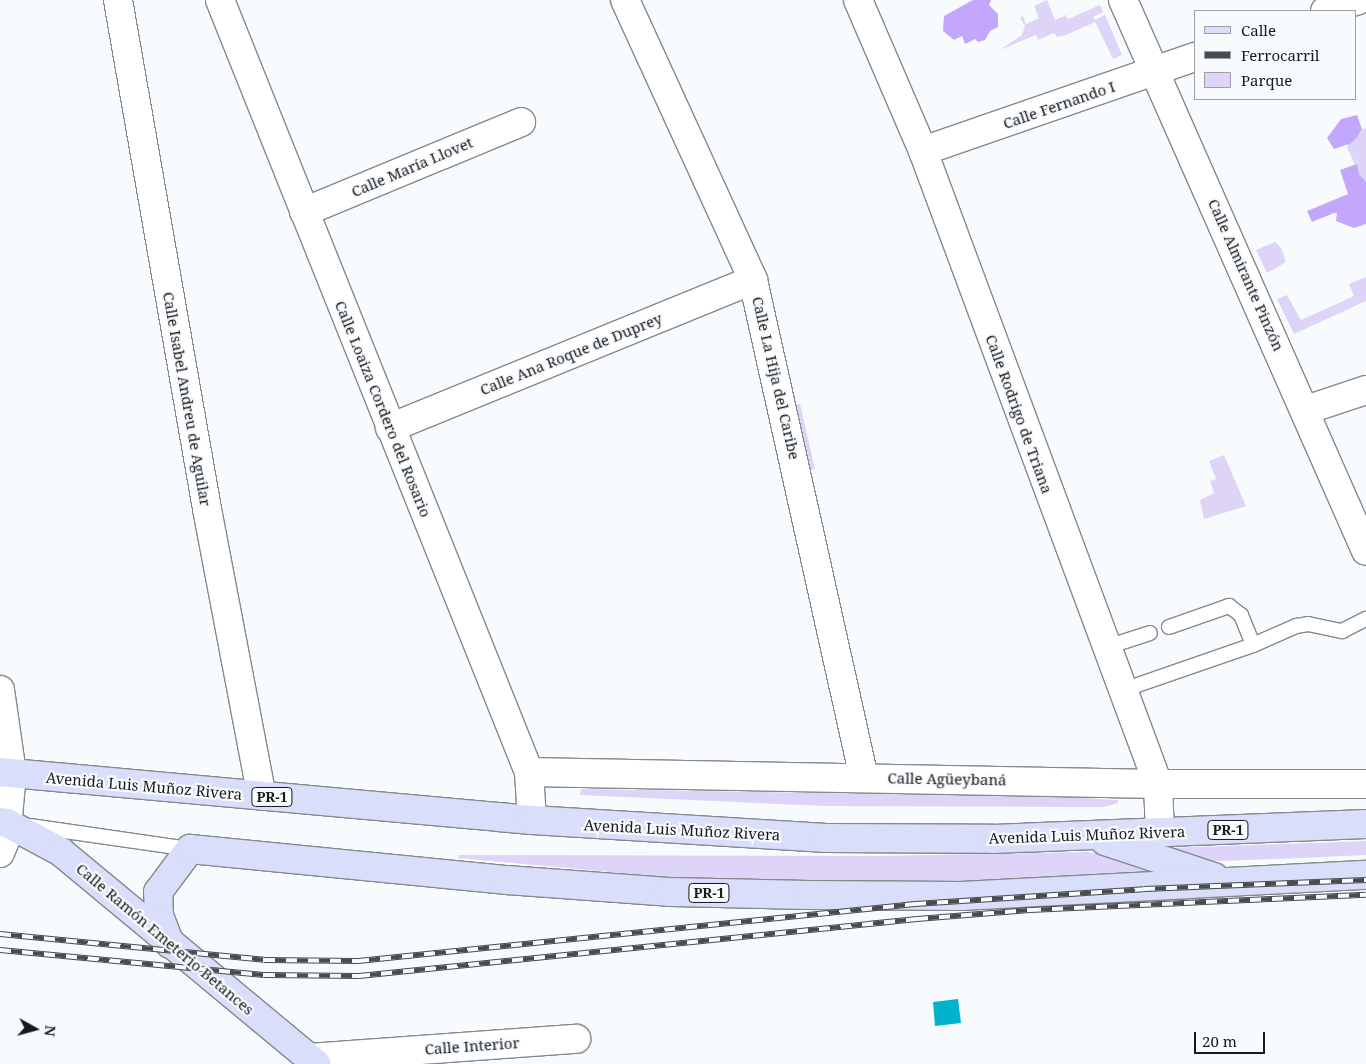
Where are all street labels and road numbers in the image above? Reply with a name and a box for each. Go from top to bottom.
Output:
street label: Calle Fernando I [1001,77,1117,133]
street label: Calle María Llovet [349,133,475,201]
street label: Calle Almirante Pinzón [1204,196,1288,354]
street label: Calle Isabel Andreu de Aguilar [159,290,215,508]
street label: Calle La Hija del Caribe [748,295,804,461]
street label: Calle Loaiza Cordero del Rosario [331,298,435,520]
street label: Calle Ana Roque de Duprey [477,309,665,399]
street label: Calle Rodrigo de Triana [982,332,1056,496]
street label: Avenida Luis Muñoz Rivera [45,768,243,804]
street label: Calle Agüeybaná [887,769,1007,789]
road number: PR-1 [251,786,293,809]
street label: Avenida Luis Muñoz Rivera [583,816,781,844]
road number: PR-1 [1207,818,1249,842]
street label: Avenida Luis Muñoz Rivera [988,823,1186,847]
street label: Calle Ramón Emeterio Betances [73,859,257,1019]
road number: PR-1 [688,881,730,904]
street label: Calle Interior [424,1034,520,1058]

